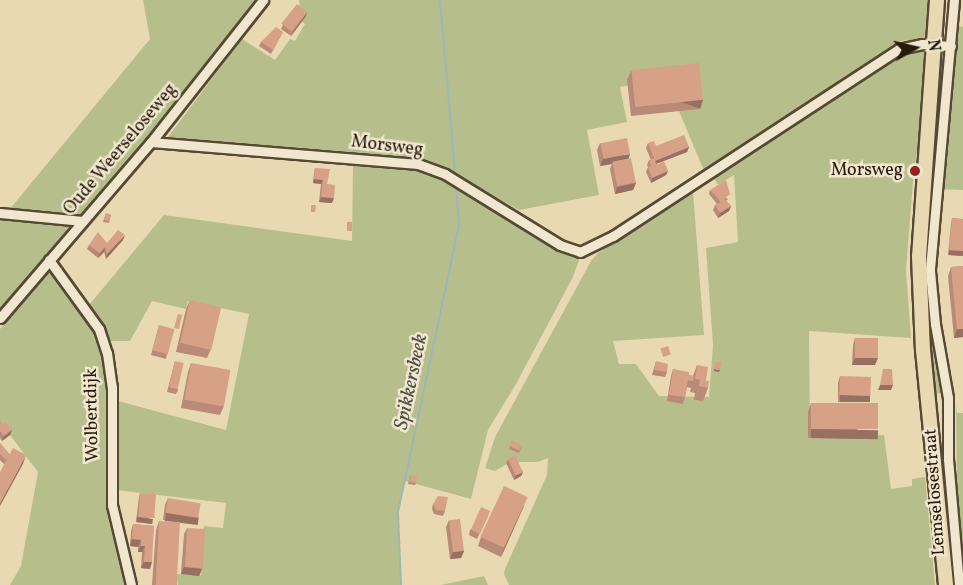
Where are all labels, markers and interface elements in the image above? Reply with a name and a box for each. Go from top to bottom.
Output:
north arrow [885,18,945,78]
text: N [921,38,945,53]
street label: Oude Weerseloseweg [60,80,182,220]
street label: Morsweg [350,132,424,162]
place label: Morsweg [831,160,903,182]
marker: Morsweg [908,164,922,178]
water label: Spikkersbeek [390,332,434,432]
street label: Wolbertdijk [81,368,105,462]
street label: Lemselosestraat [921,428,951,556]

